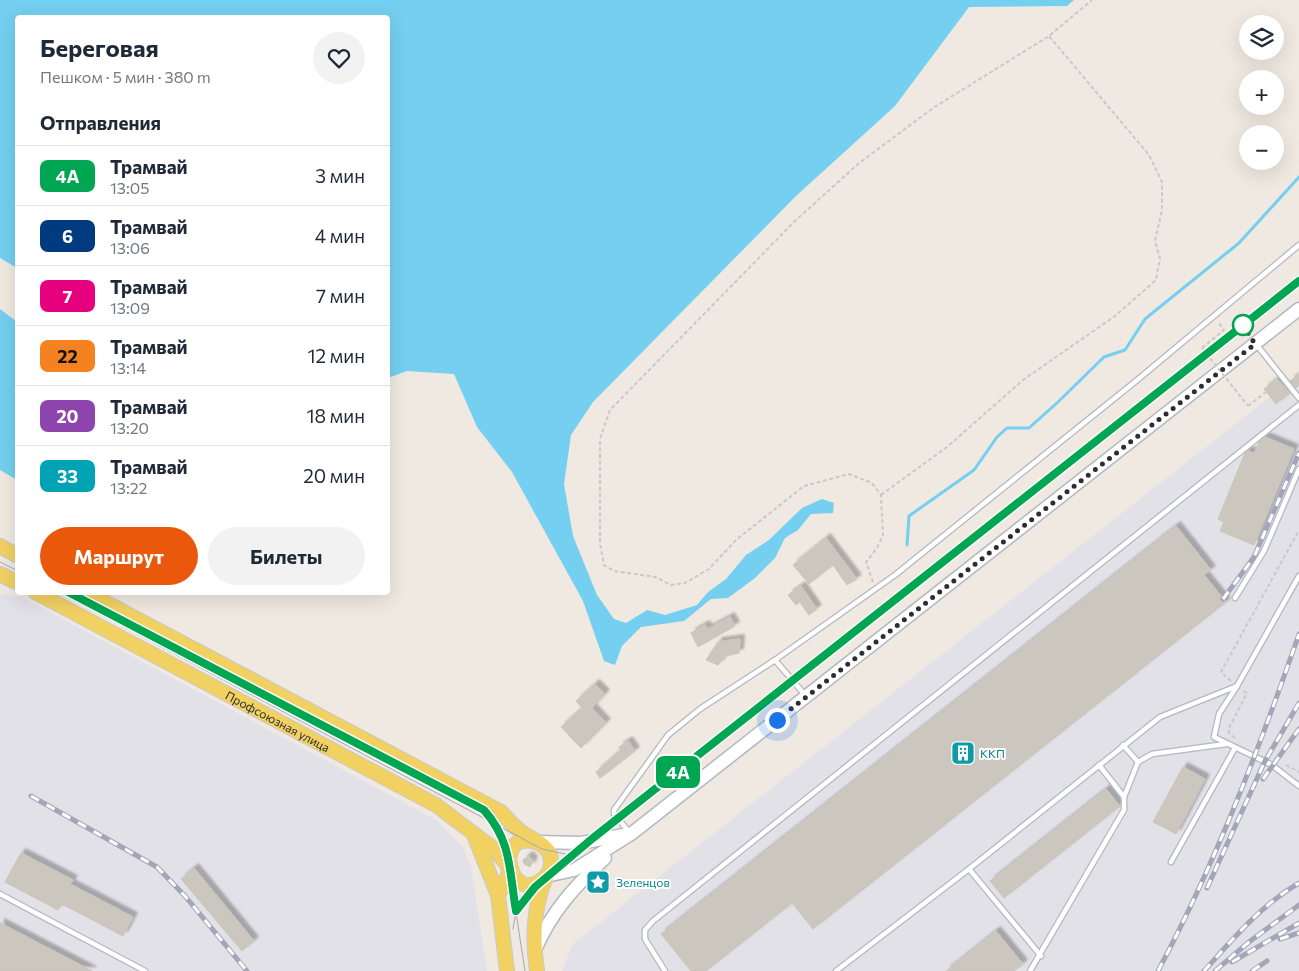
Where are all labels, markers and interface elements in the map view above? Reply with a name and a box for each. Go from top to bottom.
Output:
map controls [1239,15,1284,170]
button: layers [1239,15,1284,60]
button: heart [313,32,365,84]
text: Береговая [40,33,159,62]
text: Пешком · 5 мин · 380 m [40,67,211,86]
button: + [1239,70,1284,115]
text: Отправления [40,111,161,134]
button: − [1239,125,1284,170]
text: Трамвай [110,155,188,178]
text: 3 мин [315,164,365,187]
text: 4А [56,165,79,187]
text: 13:05 [110,178,149,197]
text: Трамвай [110,215,188,238]
text: 4 мин [315,224,365,247]
text: 6 [62,225,73,247]
text: 13:06 [110,238,150,257]
text: Трамвай [110,275,188,298]
text: 7 мин [316,284,365,307]
text: 7 [63,285,72,307]
text: 13:09 [110,298,150,317]
unlabelled marker [1232,314,1254,336]
text: Трамвай [110,335,188,358]
text: 12 мин [307,344,365,367]
text: 22 [57,345,78,367]
text: 13:14 [110,358,146,377]
text: Трамвай [110,395,188,418]
text: 18 мин [306,404,365,427]
text: 20 [56,405,79,427]
text: 13:20 [110,418,149,437]
text: Трамвай [110,455,188,478]
text: 20 мин [303,464,365,487]
text: 33 [57,465,78,487]
text: 13:22 [110,478,148,497]
button: Маршрут [40,527,198,585]
button: Билеты [208,527,365,585]
street label: Профсоюзная улица [223,688,332,754]
your location [765,708,790,733]
building icon: ККП [950,740,976,766]
place label: ККП [980,746,1005,760]
line badge: 4А [656,756,700,788]
text: 4А [666,761,690,783]
place icon: Зеленцов [585,869,611,895]
place label: Зеленцов [616,875,670,889]

